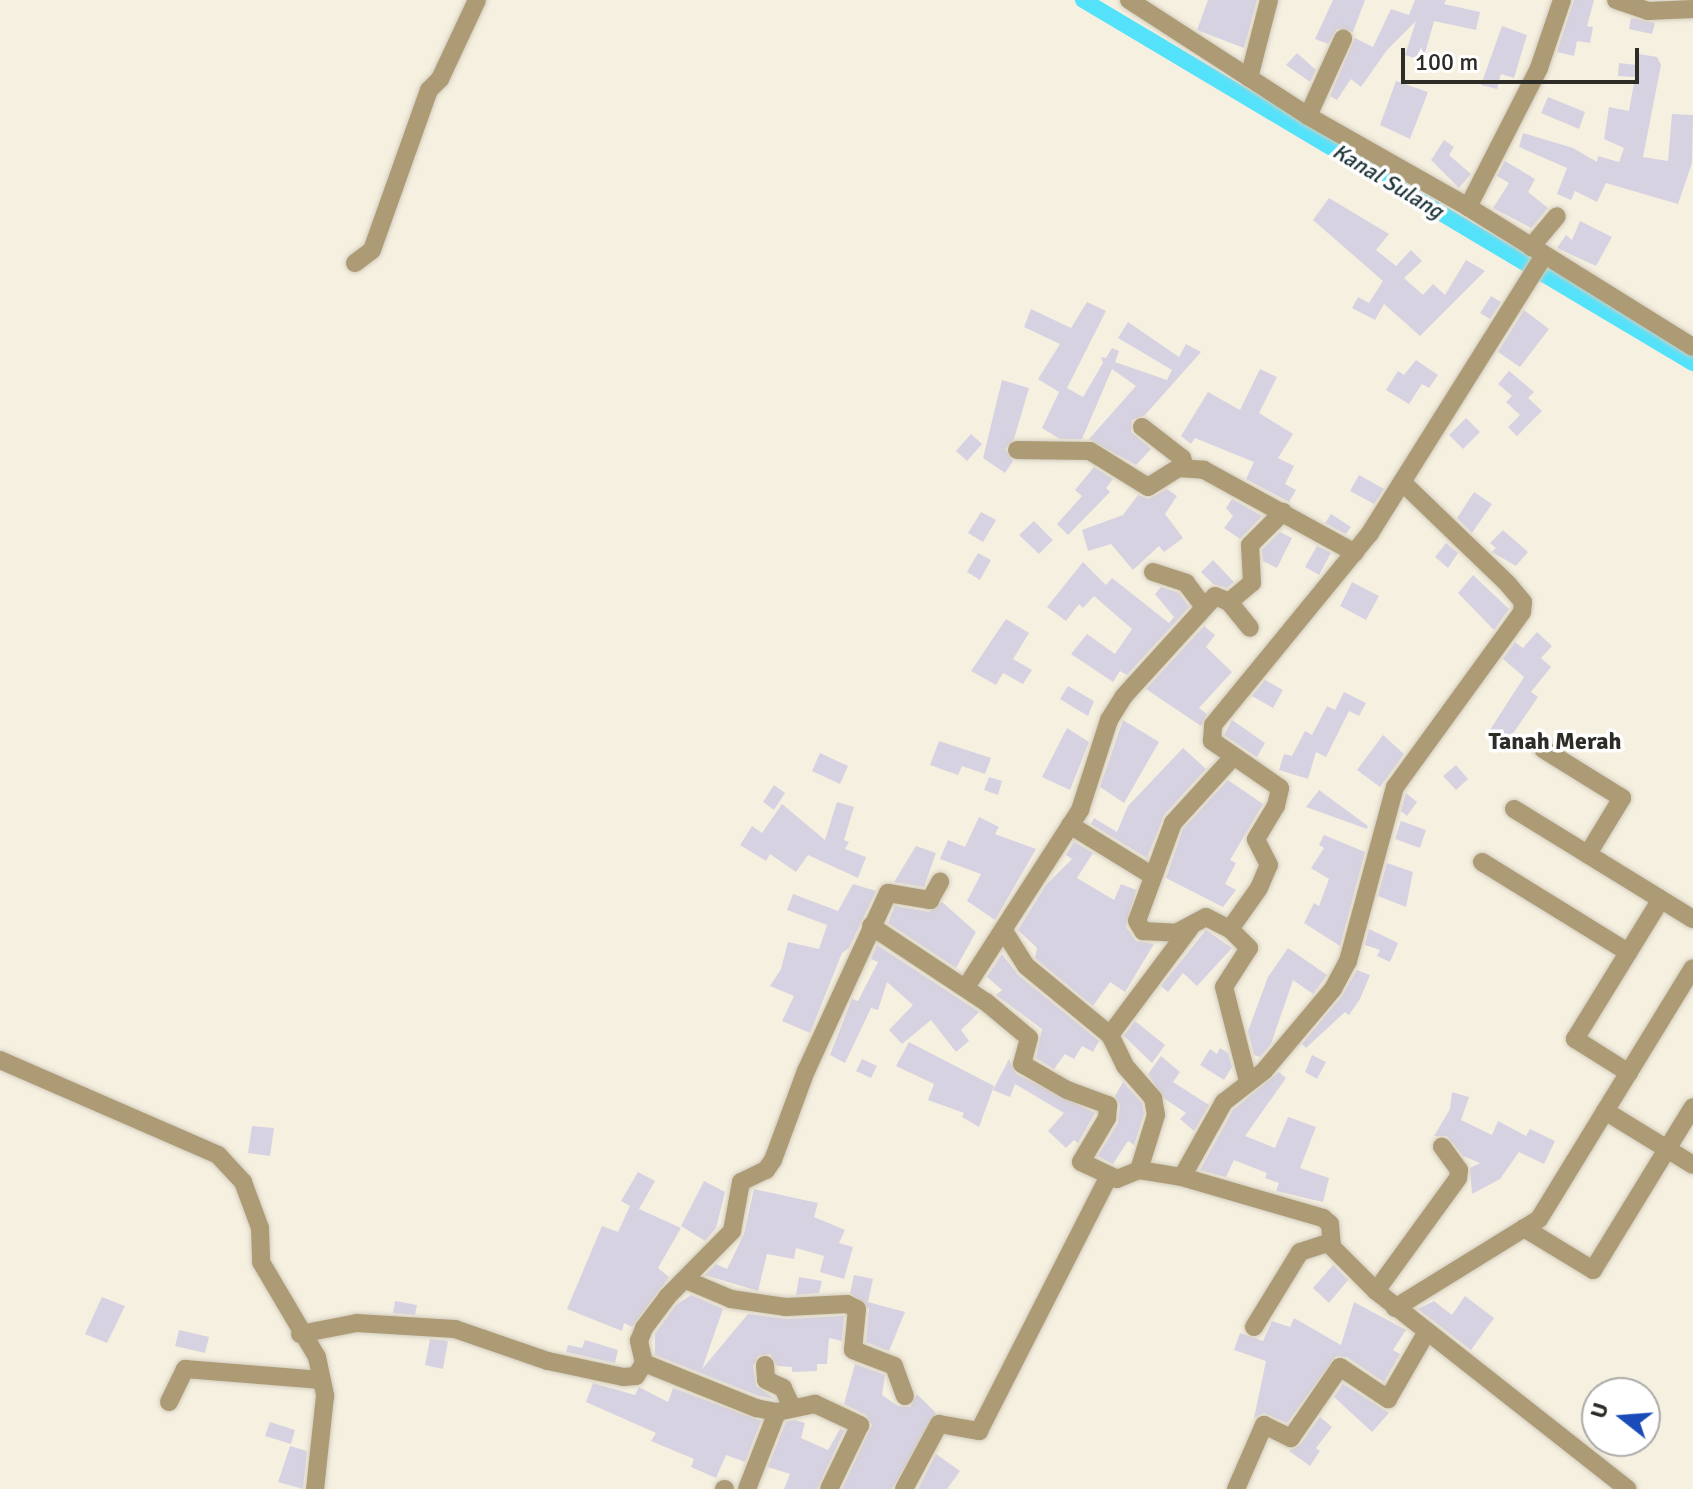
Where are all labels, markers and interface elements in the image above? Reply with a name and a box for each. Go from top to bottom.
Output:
scale bar [1405,32,1643,82]
text: 100 m [1415,47,1478,77]
water label: Kanal Sulang [1328,138,1448,224]
district label: Tanah Merah [1488,728,1622,756]
north arrow [1581,1377,1661,1457]
text: U [1584,1399,1615,1421]

